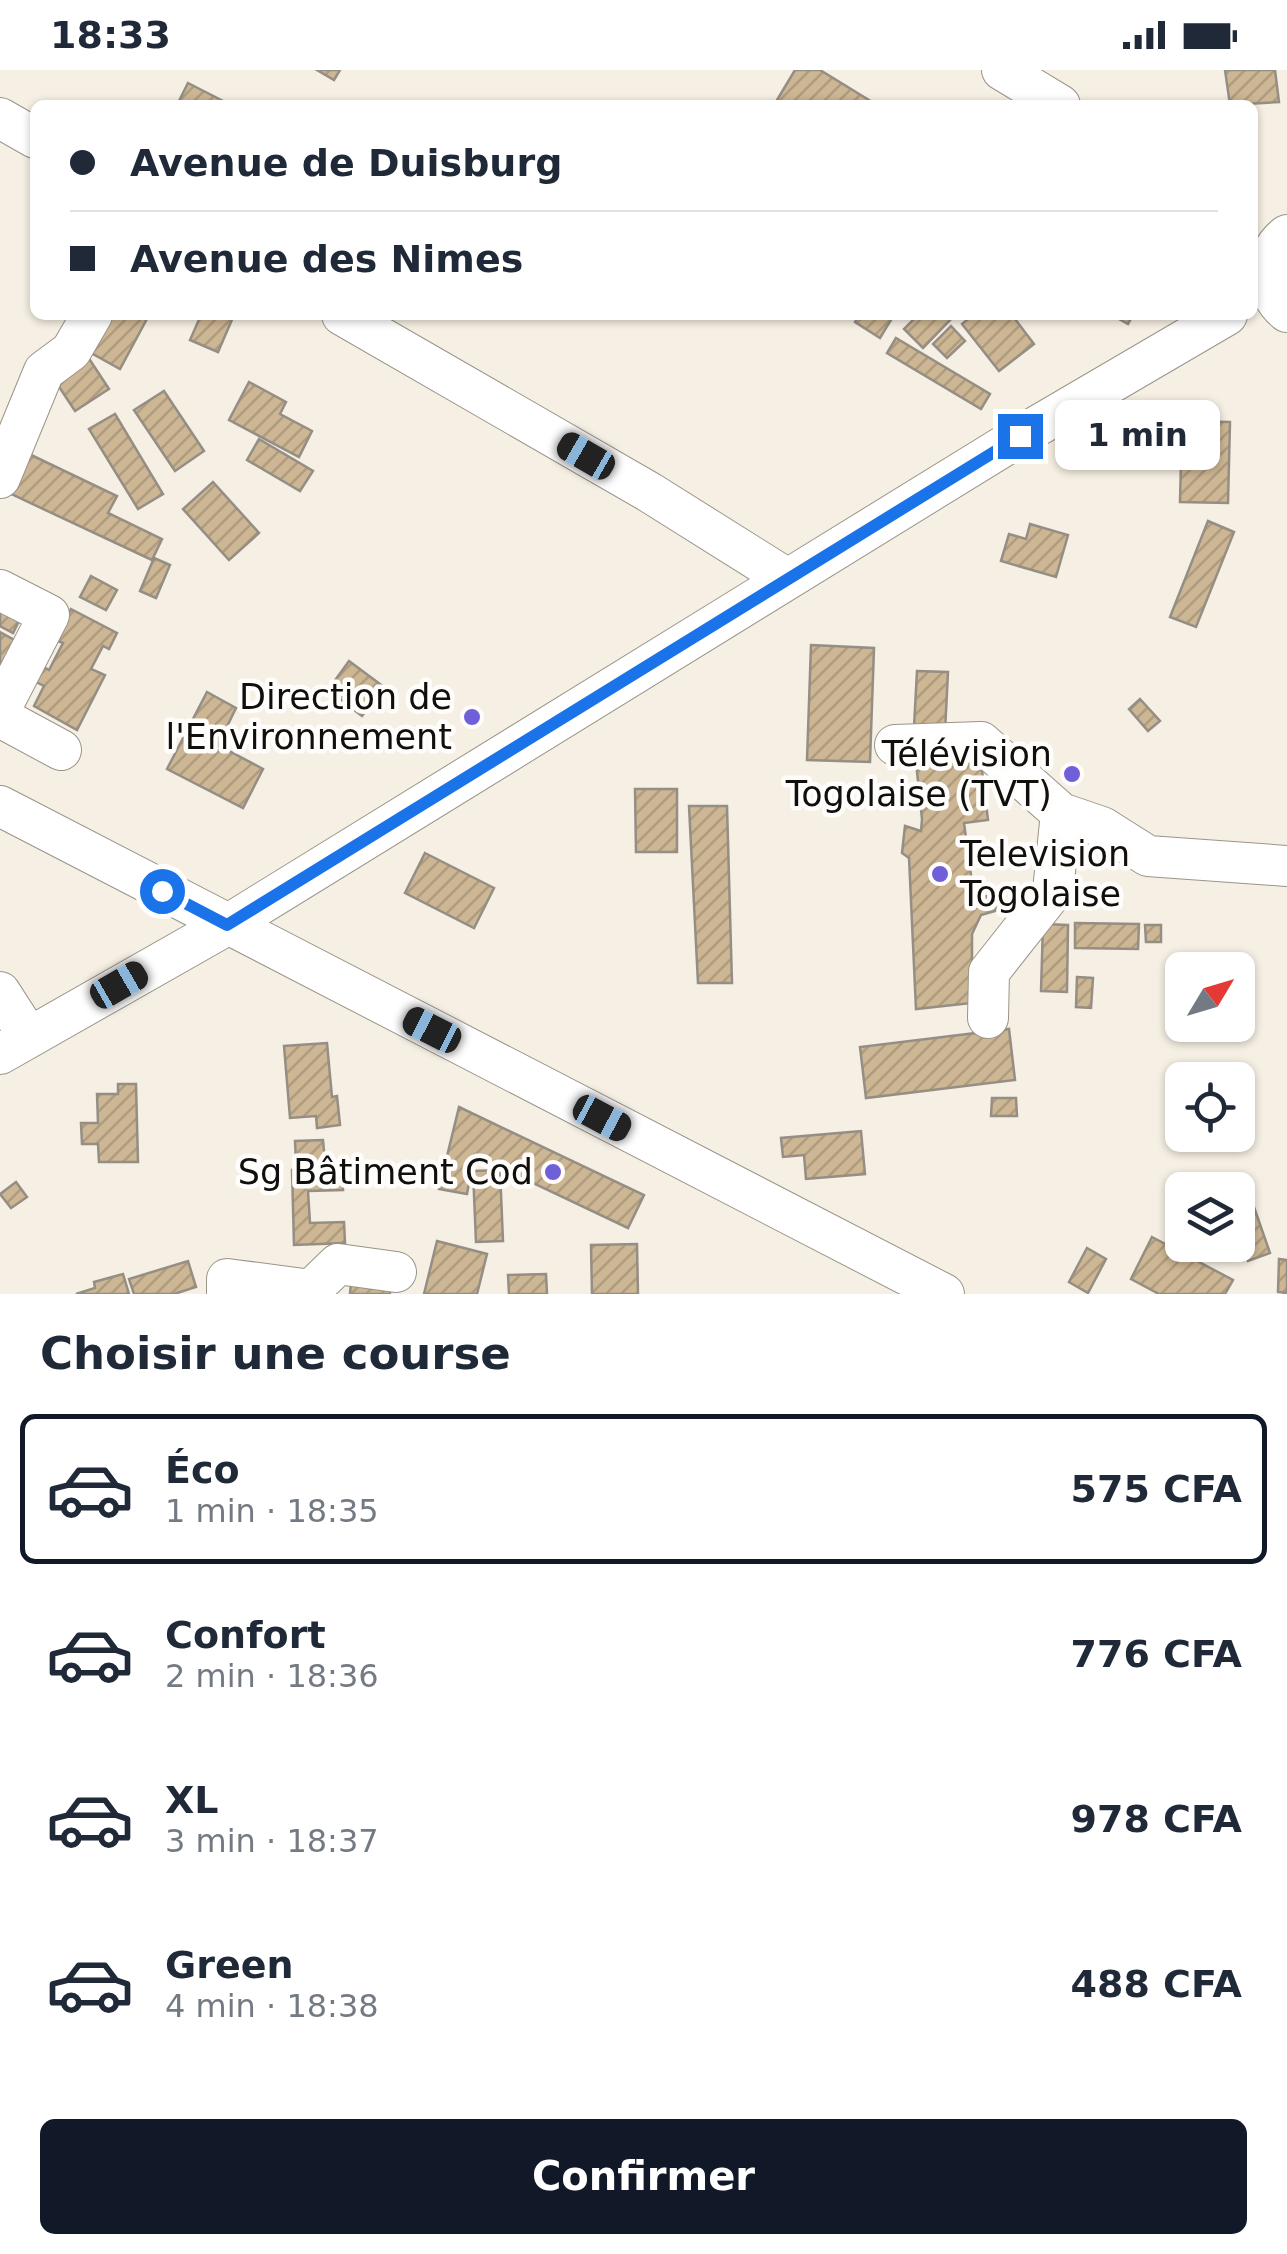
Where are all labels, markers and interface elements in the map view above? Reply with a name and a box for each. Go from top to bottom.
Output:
text: 18:33 [50,13,171,57]
text: Avenue de Duisburg [130,141,562,185]
text: Avenue des Nimes [130,237,523,281]
callout: 1 min [1055,401,1220,471]
route end [998,414,1043,459]
text: 1 min [1087,416,1188,454]
car [553,428,619,484]
place label: Direction de l'Environnement [165,677,452,757]
marker: Direction de l'Environnement [461,706,483,728]
place label: Télévision Togolaise (TVT) [785,734,1052,814]
marker: Télévision Togolaise (TVT) [1061,763,1083,785]
place label: Television Togolaise [959,834,1130,914]
marker: Television Togolaise [929,863,951,885]
route start [140,869,185,914]
north arrow [1165,952,1255,1042]
map controls [1165,952,1255,1262]
car [86,957,152,1013]
car [398,1003,466,1057]
button: locate [1165,1062,1255,1152]
car [568,1091,636,1145]
place label: Sg Bâtiment Cod [238,1152,533,1192]
marker: Sg Bâtiment Cod [542,1161,564,1183]
button: layers [1165,1172,1255,1262]
text: Choisir une course [40,1327,511,1380]
icon: car [45,1444,135,1534]
text: Éco [165,1448,240,1492]
text: 575 CFA [1071,1467,1242,1511]
text: 1 min · 18:35 [165,1492,379,1530]
icon: car [45,1609,135,1699]
text: Confort [165,1613,326,1657]
text: 776 CFA [1071,1632,1242,1676]
text: 2 min · 18:36 [165,1657,379,1695]
icon: car [45,1774,135,1864]
text: XL [165,1778,219,1822]
text: 978 CFA [1071,1797,1242,1841]
text: 3 min · 18:37 [165,1822,379,1860]
icon: car [45,1939,135,2029]
text: Green [165,1943,294,1987]
text: 488 CFA [1071,1962,1242,2006]
text: 4 min · 18:38 [165,1987,379,2025]
button: Confirmer [40,2119,1247,2234]

